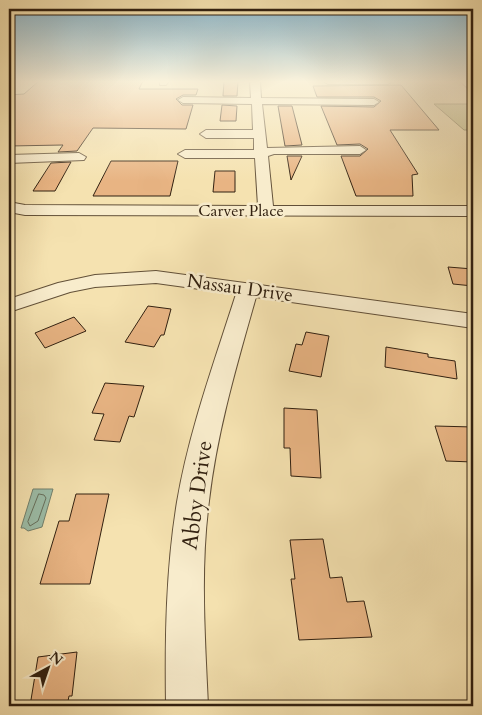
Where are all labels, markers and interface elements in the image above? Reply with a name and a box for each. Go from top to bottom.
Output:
street label: Carver Place [198,200,284,222]
street label: Nassau Drive [185,268,295,308]
street label: Abby Drive [174,438,220,552]
north arrow [22,642,72,692]
text: N [45,647,67,670]

